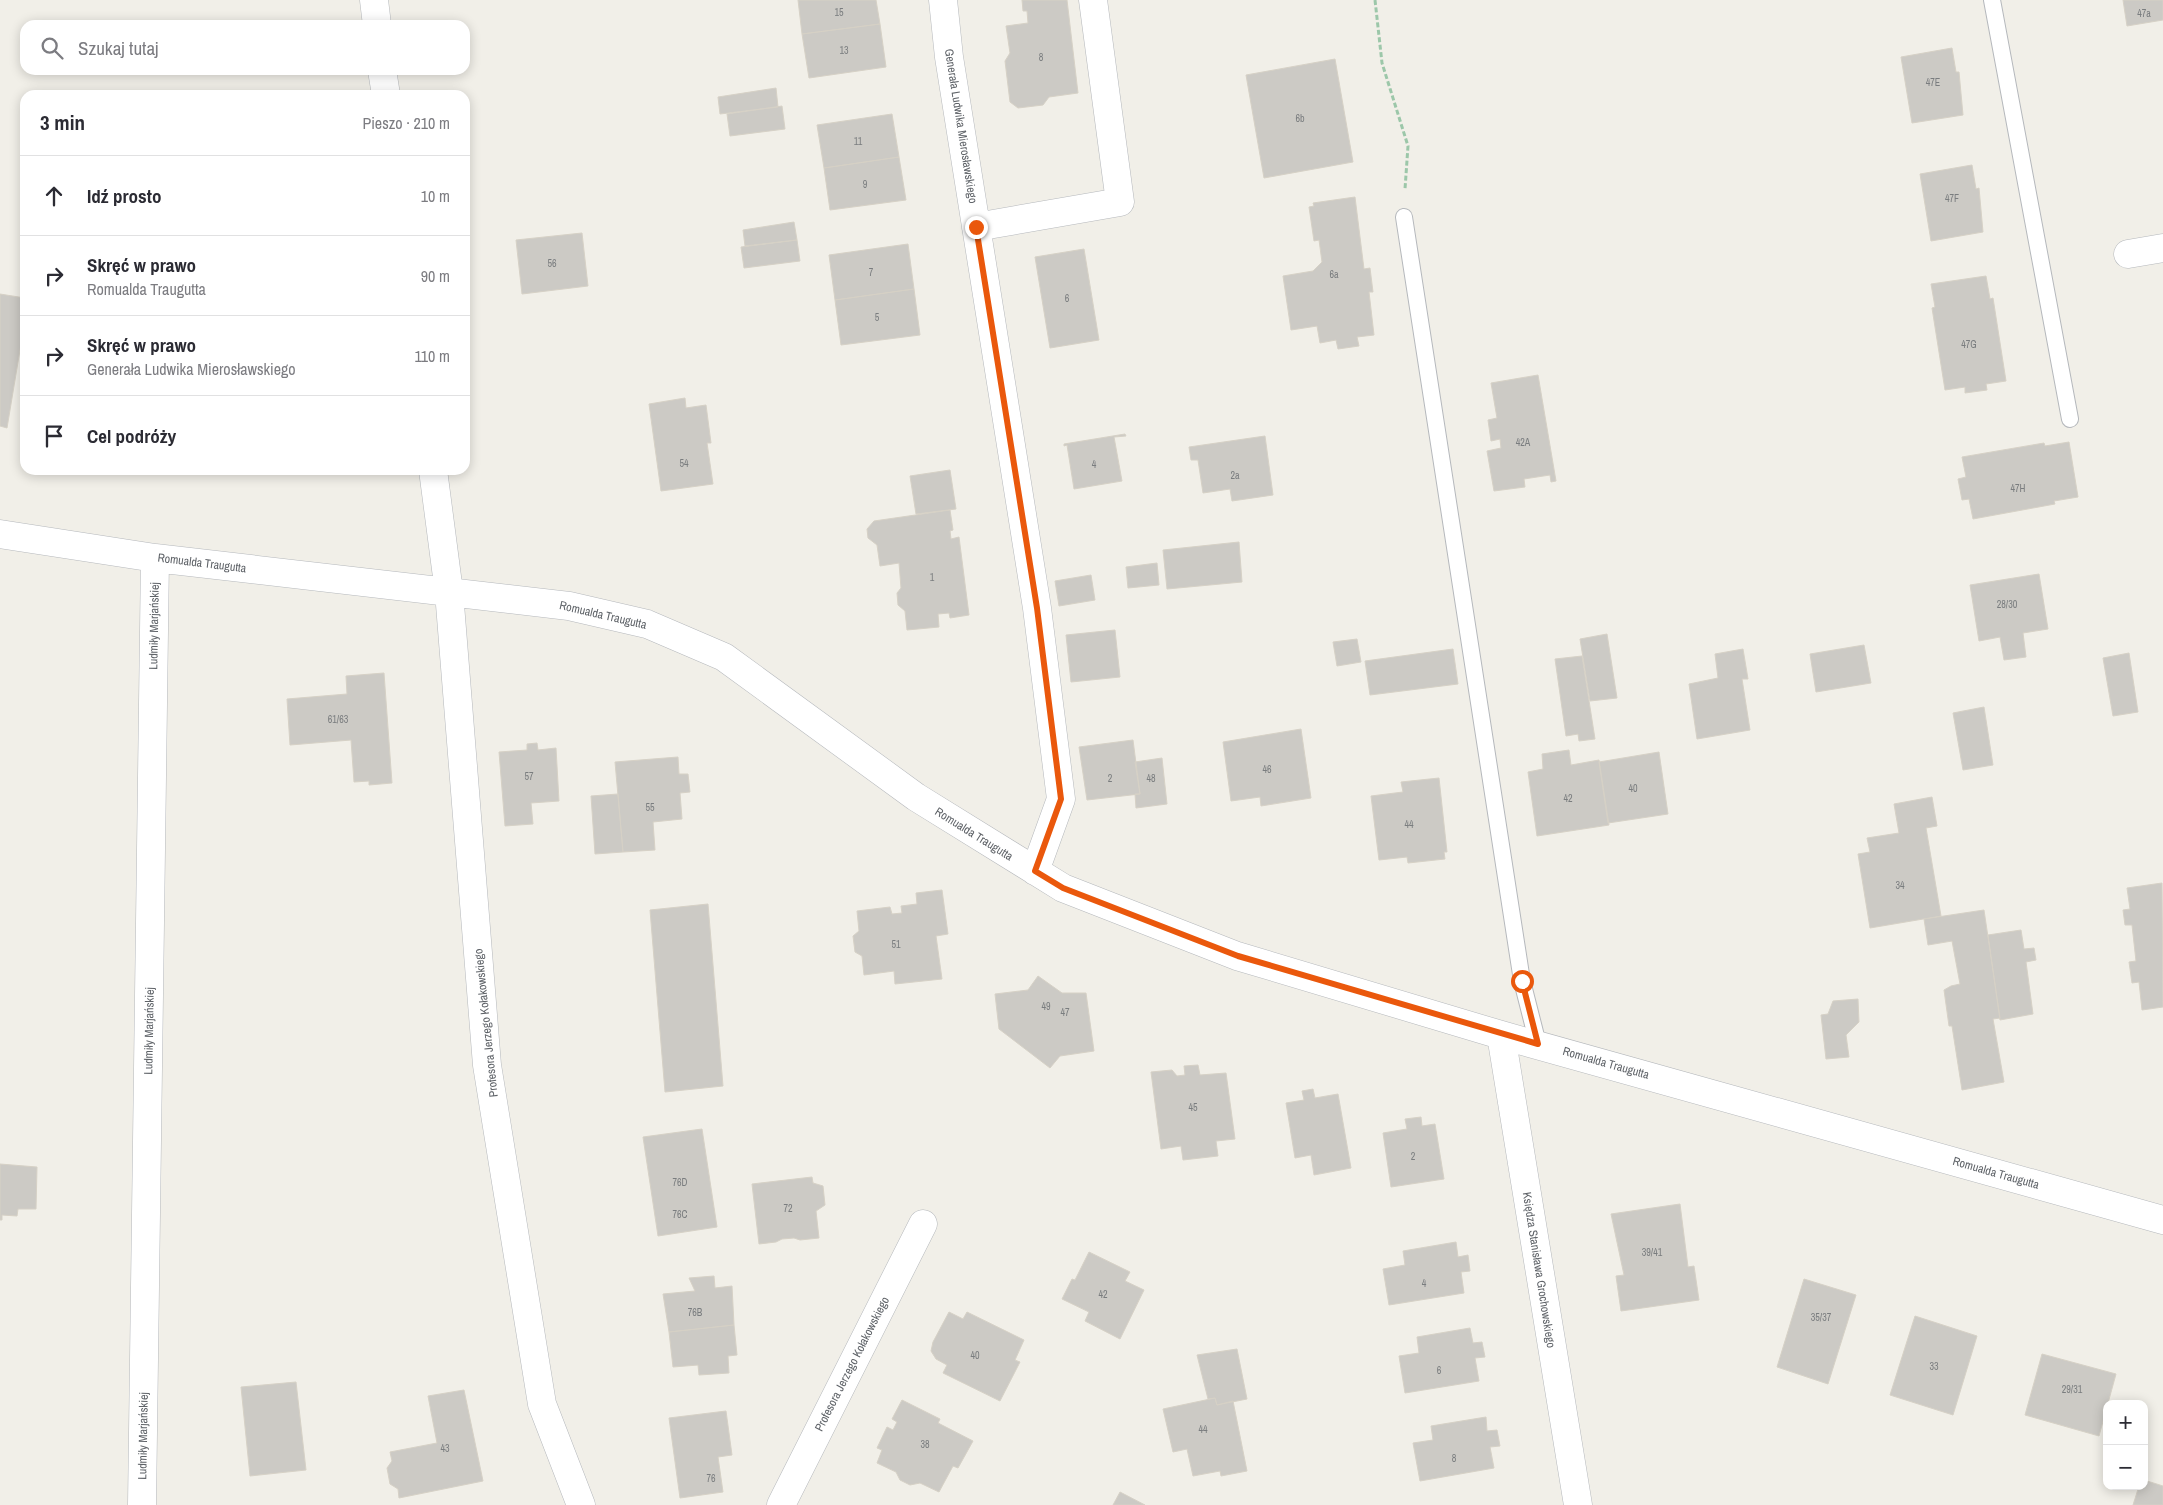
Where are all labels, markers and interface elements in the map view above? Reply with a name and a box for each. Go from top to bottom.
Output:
house number: 15 [834,6,844,19]
house number: 47a [2137,7,2151,20]
search box [20,20,470,75]
icon: search [38,34,66,62]
text: Szukaj tutaj [78,35,159,61]
house number: 13 [839,44,849,57]
street label: Generała Ludwika Mierosławskiego [941,48,981,204]
house number: 8 [1039,51,1044,64]
house number: 47E [1926,76,1940,89]
text: 3 min [40,108,85,137]
text: Pieszo · 210 m [362,112,450,134]
house number: 6b [1295,112,1305,125]
house number: 11 [854,135,863,148]
house number: 9 [863,178,868,191]
icon: ahead [40,182,68,210]
text: Idź prosto [87,183,161,209]
text: 10 m [421,185,450,207]
house number: 47F [1945,192,1959,205]
route end [965,216,988,239]
text: Skręć w prawo [87,252,196,278]
house number: 56 [547,257,557,270]
icon: right [40,262,68,290]
text: 90 m [421,265,450,287]
house number: 7 [869,266,874,279]
house number: 6a [1329,268,1339,281]
text: Romualda Traugutta [87,278,206,300]
house number: 6 [1065,292,1070,305]
house number: 5 [875,311,880,324]
text: Skręć w prawo [87,332,196,358]
house number: 47G [1961,338,1977,351]
icon: right [40,342,68,370]
text: 110 m [414,345,450,367]
text: Generała Ludwika Mierosławskiego [87,358,296,380]
icon: arrive [40,422,68,450]
text: Cel podróży [87,423,176,449]
house number: 42A [1516,436,1531,449]
house number: 54 [679,457,689,470]
house number: 4 [1092,458,1097,471]
house number: 2a [1230,469,1240,482]
house number: 47H [2010,482,2026,495]
street label: Romualda Traugutta [157,550,248,576]
house number: 1 [930,571,935,584]
street label: Ludmiły Marjańskiej [145,582,163,670]
street label: Romualda Traugutta [558,597,649,633]
house number: 28/30 [1997,598,2018,611]
house number: 61/63 [328,713,349,726]
house number: 46 [1262,763,1272,776]
house number: 57 [524,770,534,783]
house number: 2 [1108,772,1113,785]
house number: 48 [1146,772,1156,785]
house number: 40 [1628,782,1638,795]
house number: 42 [1563,792,1573,805]
house number: 55 [645,801,655,814]
street label: Romualda Traugutta [932,804,1016,865]
house number: 44 [1404,818,1414,831]
house number: 34 [1895,879,1905,892]
house number: 51 [891,938,901,951]
street label: Profesora Jerzego Kołakowskiego [470,948,502,1098]
route start [1511,970,1534,993]
street label: Ludmiły Marjańskiej [140,987,158,1075]
house number: 49 [1041,1000,1051,1013]
house number: 47 [1060,1006,1070,1019]
street label: Romualda Traugutta [1561,1043,1652,1083]
house number: 45 [1188,1101,1198,1114]
house number: 2 [1411,1150,1416,1163]
street label: Romualda Traugutta [1951,1153,2042,1193]
house number: 76D [672,1176,688,1189]
street label: Księdza Stanisława Grochowskiego [1519,1191,1559,1349]
house number: 72 [783,1202,793,1215]
house number: 76C [672,1208,688,1221]
house number: 39/41 [1642,1246,1663,1259]
house number: 4 [1422,1277,1427,1290]
house number: 42 [1098,1288,1108,1301]
street label: Profesora Jerzego Kołakowskiego [811,1294,893,1434]
house number: 76B [688,1306,703,1319]
house number: 35/37 [1811,1311,1832,1324]
house number: 40 [970,1349,980,1362]
house number: 33 [1929,1360,1939,1373]
house number: 6 [1437,1364,1442,1377]
house number: 29/31 [2062,1383,2083,1396]
street label: Ludmiły Marjańskiej [134,1392,152,1480]
map controls [2103,1400,2148,1490]
button: + [2103,1400,2148,1445]
house number: 44 [1198,1423,1208,1436]
house number: 38 [920,1438,930,1451]
house number: 43 [440,1442,450,1455]
button: − [2103,1445,2148,1490]
house number: 8 [1452,1452,1457,1465]
house number: 76 [706,1472,716,1485]

